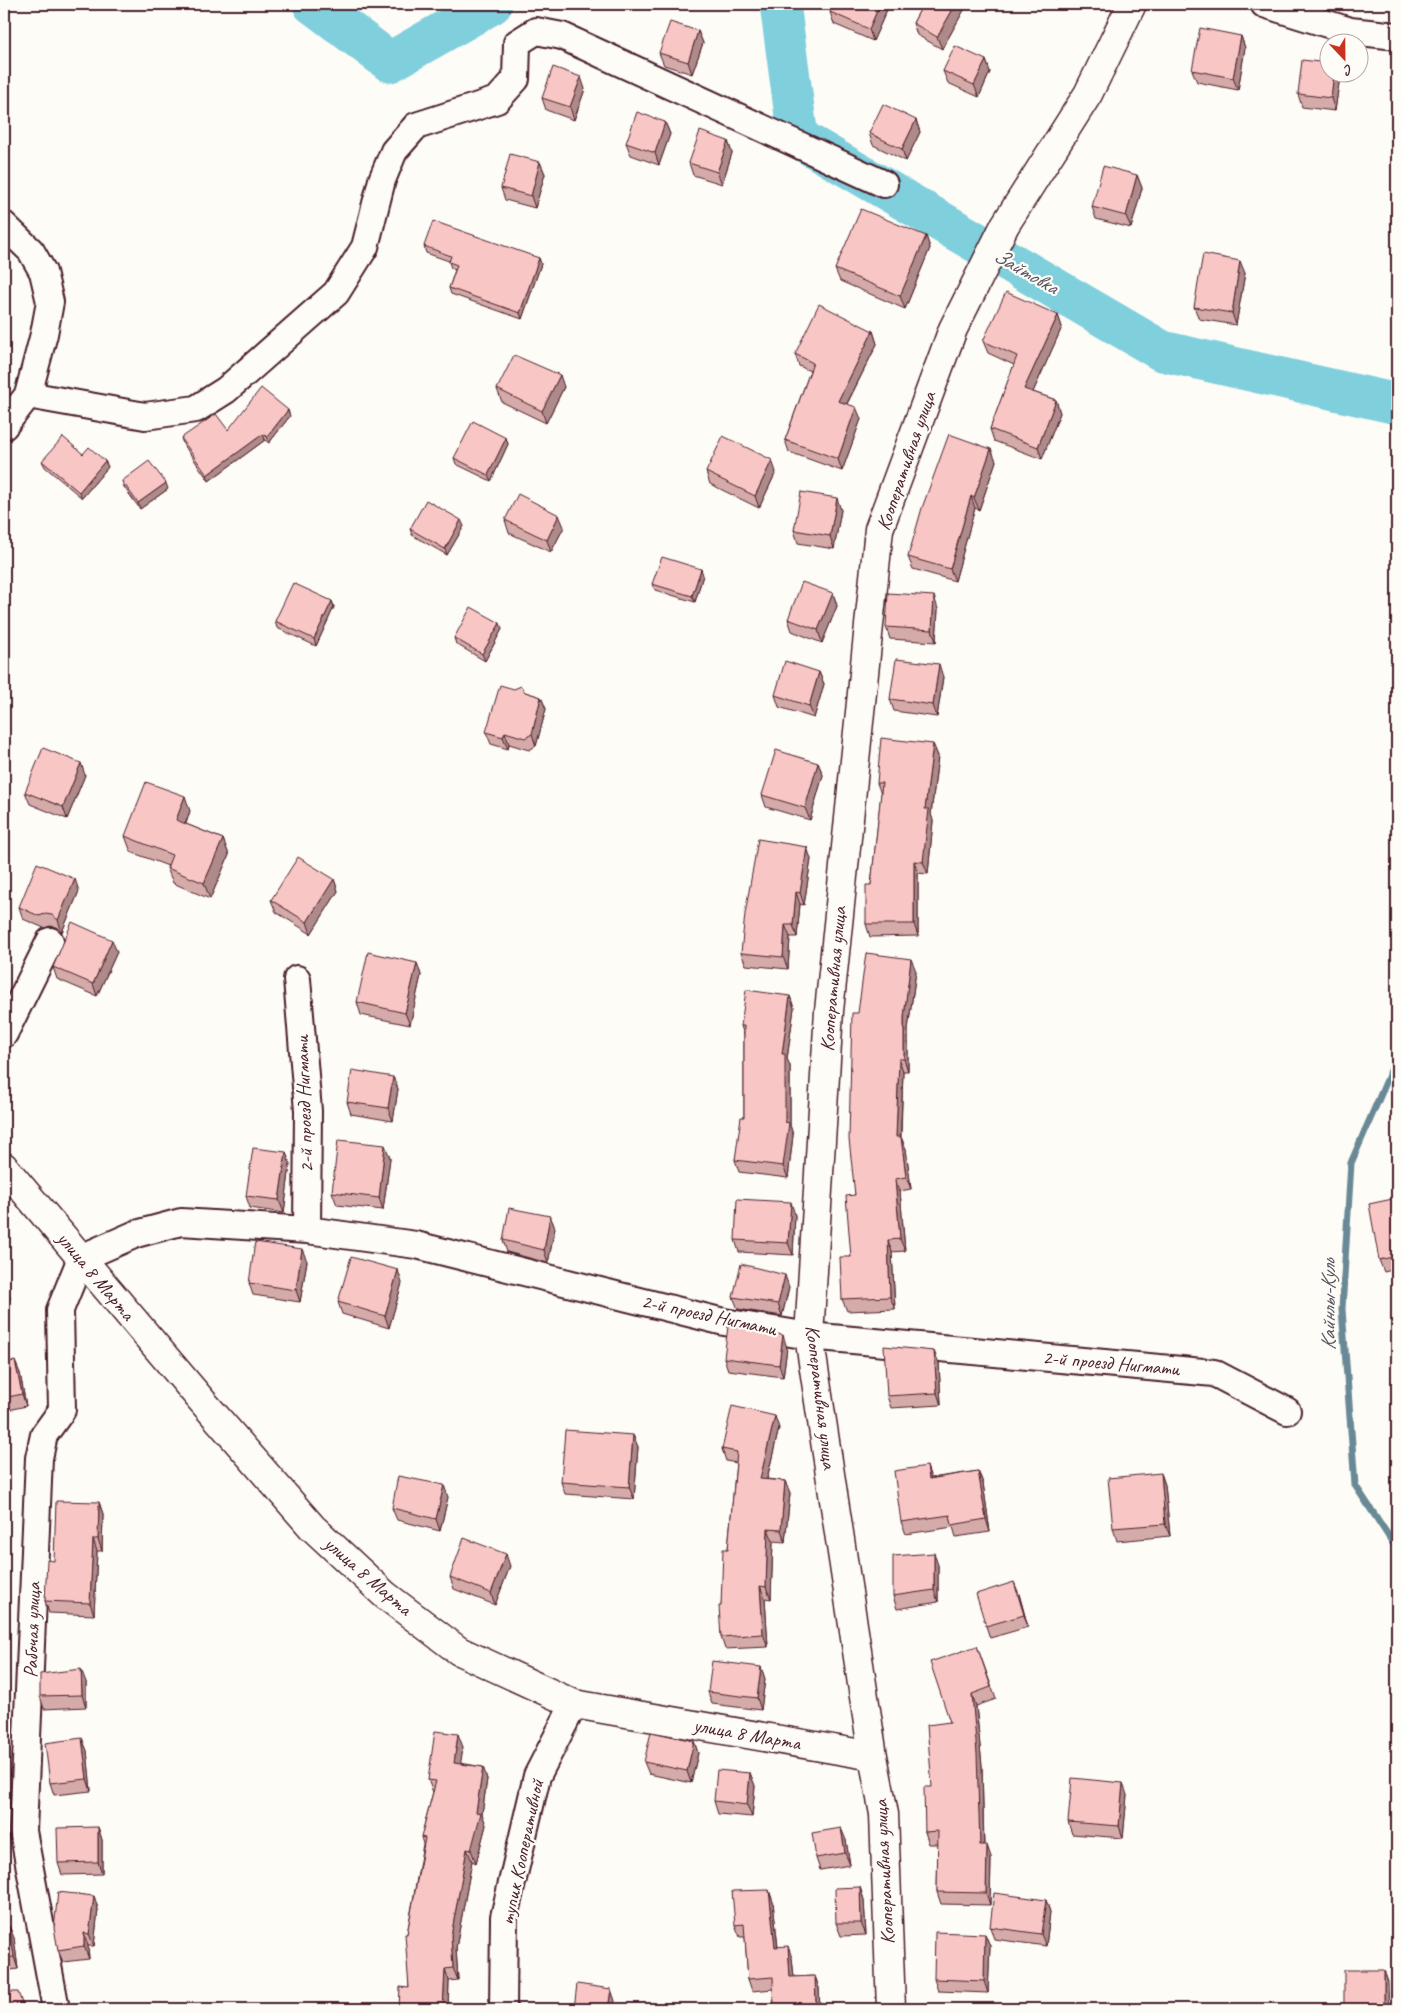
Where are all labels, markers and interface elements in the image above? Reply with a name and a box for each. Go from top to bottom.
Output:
north arrow [1318,32,1368,82]
text: С [1340,60,1355,80]
water label: Зайтовка [989,242,1065,301]
street label: Кооперативная улица [871,387,942,534]
street label: Кооперативная улица [814,904,852,1052]
street label: 2-й проезд Нигмати [289,1034,319,1173]
street label: улица 8 Марта [51,1226,142,1327]
water label: Кайнлы-Куль [1315,1257,1341,1350]
street label: 2-й проезд Нигмати [639,1288,780,1342]
street label: Кооперативная улица [800,1324,842,1472]
street label: 2-й проезд Нигмати [1041,1345,1182,1382]
street label: улица 8 Марта [318,1530,418,1622]
street label: Рабочая улица [18,1581,46,1678]
street label: улица 8 Марта [691,1712,804,1756]
street label: тупик Кооперативной [494,1775,550,1927]
street label: Кооперативная улица [868,1798,900,1945]

